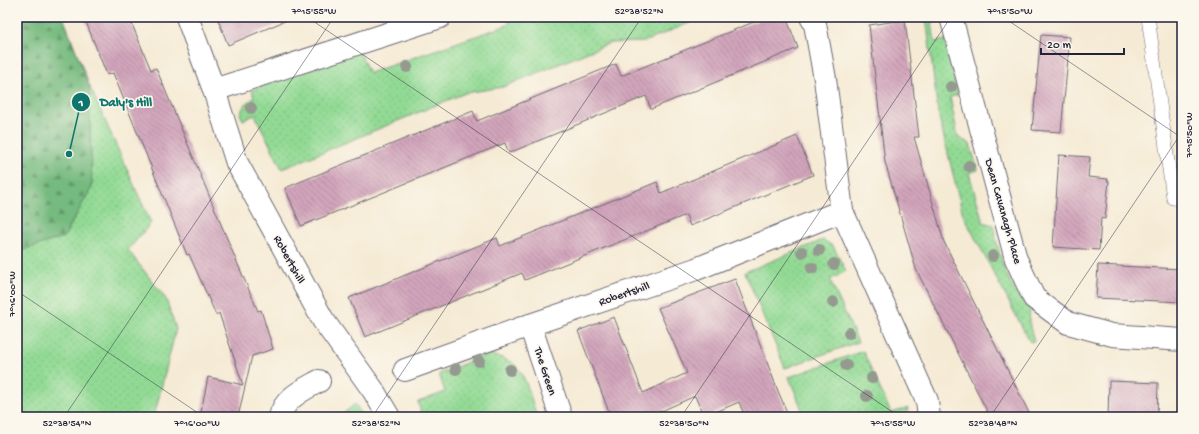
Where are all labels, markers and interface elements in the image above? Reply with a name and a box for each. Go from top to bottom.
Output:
text: 7°15'55"W [291,6,337,18]
text: 52°38'52"N [615,6,664,18]
text: 7°15'50"W [986,6,1033,18]
scale bar [1041,30,1124,56]
text: 20 m [1047,39,1072,53]
callout: Daly's Hill [71,89,160,114]
text: Daly's Hill [99,96,152,111]
text: 1 [78,97,84,111]
text: 7°15'50"W [1184,112,1196,159]
street label: Dean Cavanagh Place [980,156,1024,267]
street label: Robertshill [269,233,307,287]
text: 7°16'00"W [7,271,19,318]
street label: Robertshill [597,280,652,310]
street label: The Green [529,345,559,398]
text: 52°38'54"N [43,418,92,430]
text: 7°16'00"W [173,418,220,430]
text: 52°38'52"N [352,418,401,430]
text: 52°38'50"N [659,418,709,430]
text: 7°15'55"W [870,418,916,430]
text: 52°38'48"N [969,418,1018,430]

